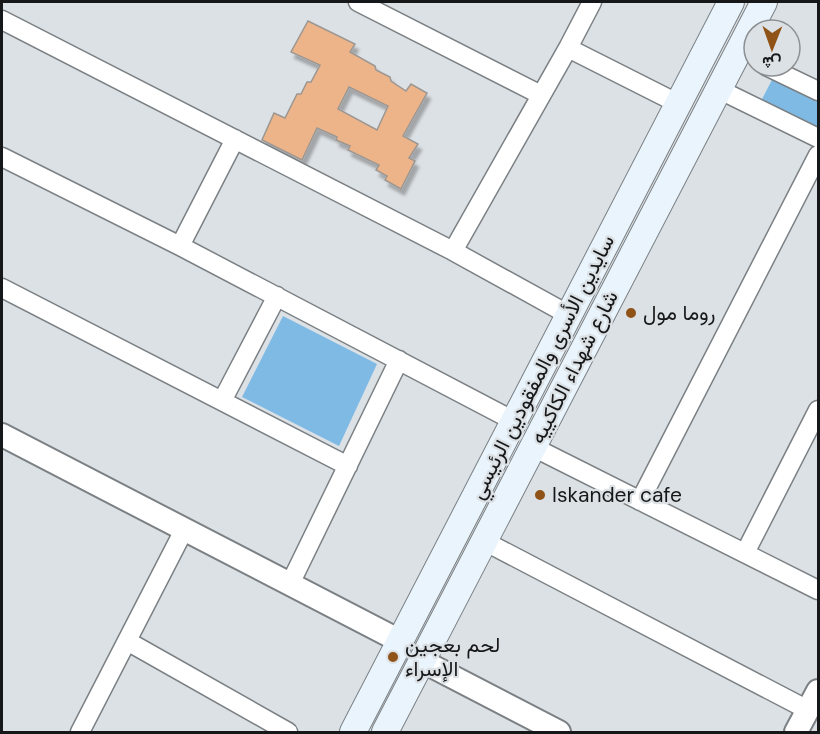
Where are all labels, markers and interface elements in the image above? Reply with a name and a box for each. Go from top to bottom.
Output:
north arrow [742,18,802,78]
text: ش [762,52,782,73]
street label: سايدين الأسرى والمفقودين الرئيسي [463,230,624,505]
street label: شارع شهداء الكاكييه [523,286,625,448]
place label: روما مول [643,299,715,327]
marker: روما مول [624,306,638,320]
place label: Iskander cafe [552,481,682,509]
marker: Iskander cafe [533,488,547,502]
place label: لحم بعجين الإسراء [405,631,500,683]
marker: لحم بعجين الإسراء [386,650,400,664]

